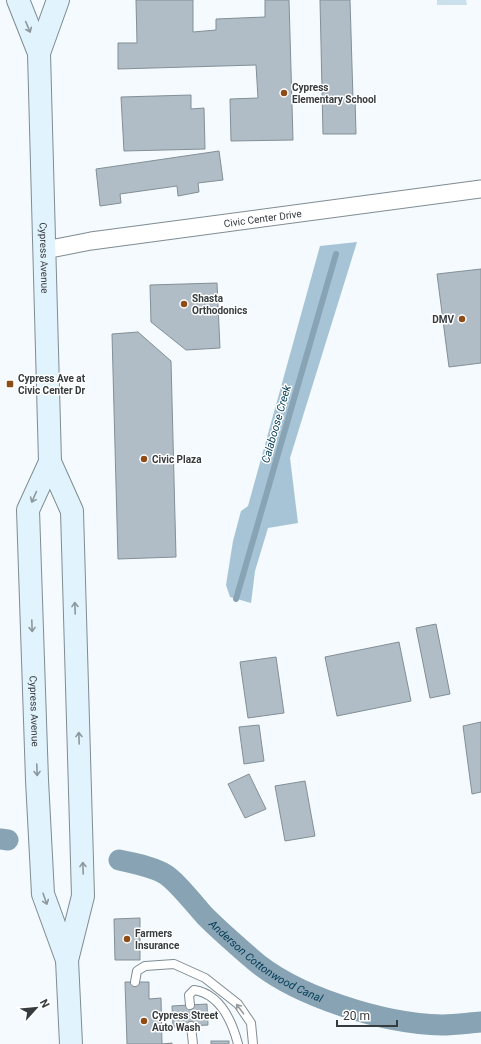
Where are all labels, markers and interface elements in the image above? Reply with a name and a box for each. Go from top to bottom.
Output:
one-way arrow [25,20,33,32]
place label: Cypress Elementary School [292,82,377,105]
marker: Cypress Elementary School [279,88,289,98]
street label: Civic Center Drive [223,208,302,229]
street label: Cypress Avenue [38,222,50,294]
place label: Shasta Orthodonics [192,293,247,316]
marker: Shasta Orthodonics [179,299,189,309]
place label: DMV [432,314,454,325]
marker: DMV [457,314,467,324]
place label: Cypress Ave at Civic Center Dr [18,373,86,396]
marker: Cypress Ave at Civic Center Dr [5,379,15,389]
water label: Calaboose Creek [259,383,294,465]
marker: Civic Plaza [139,454,149,464]
place label: Civic Plaza [152,454,202,465]
one-way arrow [30,491,37,503]
one-way arrow [71,602,78,615]
one-way arrow [28,619,36,632]
street label: Cypress Avenue [28,675,41,747]
one-way arrow [75,732,82,745]
one-way arrow [33,763,40,776]
one-way arrow [79,862,86,875]
one-way arrow [42,893,49,906]
water label: Anderson Cottonwood Canal [205,917,325,1005]
place label: Farmers Insurance [135,928,180,951]
marker: Farmers Insurance [122,934,132,944]
north arrow [16,988,56,1028]
text: N [37,997,52,1010]
scale bar [337,1002,397,1028]
one-way arrow [236,1003,245,1014]
text: 20 m [343,1009,370,1023]
place label: Cypress Street Auto Wash [152,1010,219,1033]
marker: Cypress Street Auto Wash [139,1016,149,1026]

